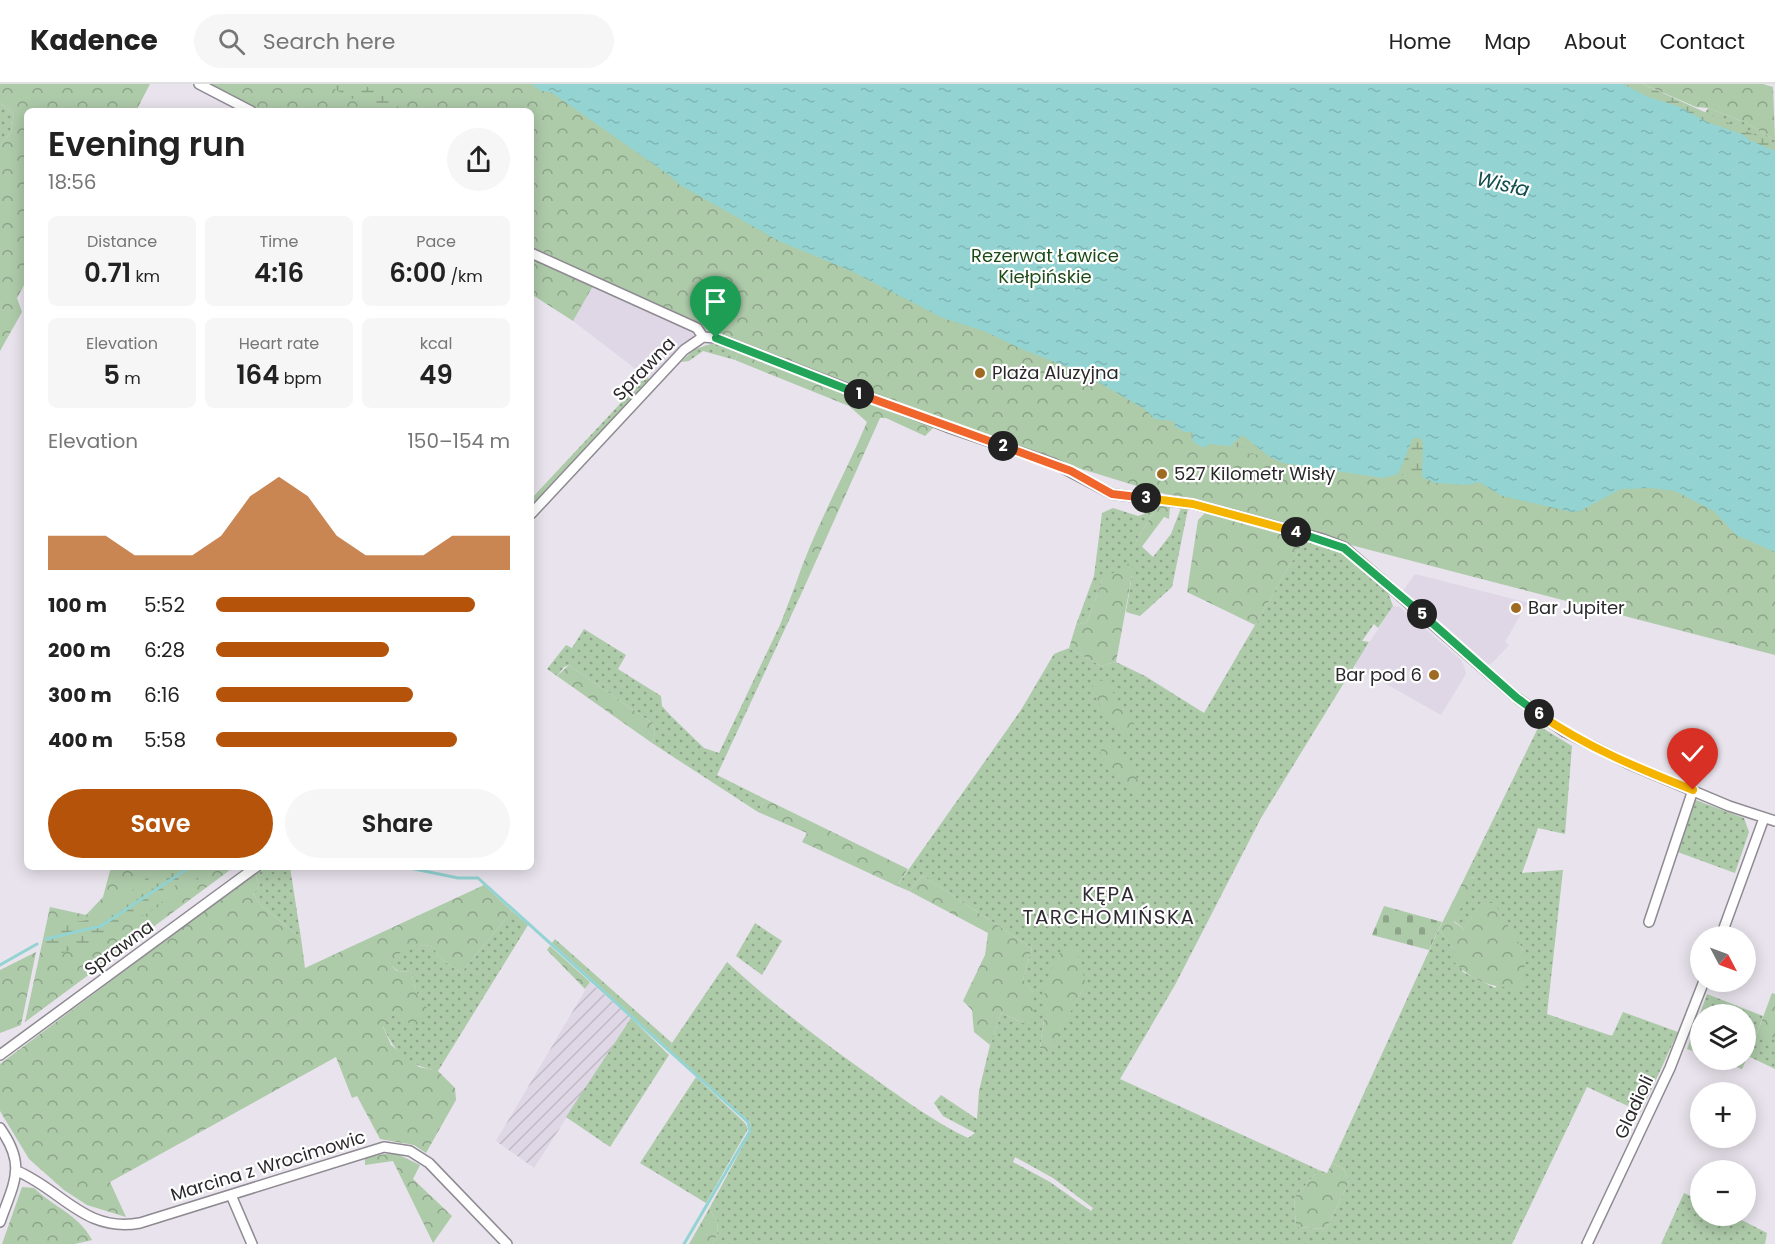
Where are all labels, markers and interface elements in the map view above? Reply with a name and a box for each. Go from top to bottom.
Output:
search box [194,14,614,68]
text: Kadence [30,21,158,60]
icon: search [215,25,248,58]
text: Search here [263,26,395,57]
text: Home [1389,27,1451,56]
text: Map [1484,27,1531,56]
text: About [1564,27,1627,56]
text: Contact [1660,27,1745,56]
text: Evening run [48,121,246,168]
button: share [447,128,510,191]
water label: Wisła [1474,164,1532,204]
text: 18:56 [48,168,97,196]
text: Distance [87,230,157,253]
text: Time [260,230,299,253]
text: Pace [416,230,456,253]
park label: Rezerwat Ławice Kiełpińskie [971,243,1119,289]
text: 0.71 [84,255,131,291]
text: 4:16 [254,255,304,291]
text: 6:00 [389,255,446,291]
text: km [131,265,160,288]
text: /km [446,265,483,288]
pin [690,276,741,338]
icon: arrive [699,285,732,318]
street label: Sprawna [607,331,680,406]
text: Elevation [86,332,158,355]
text: Heart rate [239,332,319,355]
text: kcal [420,332,452,355]
text: 5 [103,357,120,393]
text: 164 [236,357,279,393]
text: 49 [419,357,453,393]
place label: Plaża Aluzyjna [992,360,1119,385]
marker: Plaża Aluzyjna [973,366,987,380]
text: m [120,367,141,390]
text: bpm [279,367,322,390]
pin: 1 [844,379,874,409]
text: 1 [856,382,862,405]
text: Elevation [48,427,138,455]
text: 150–154 m [407,427,510,455]
pin: 2 [988,431,1018,461]
text: 2 [998,434,1008,457]
place label: 527 Kilometr Wisły [1174,461,1335,486]
marker: 527 Kilometr Wisły [1155,467,1169,481]
pin: 3 [1131,483,1161,513]
text: 3 [1141,486,1151,509]
pin: 4 [1281,517,1311,547]
text: 4 [1291,520,1301,543]
text: 100 m [48,591,107,619]
text: 5:52 [144,591,185,619]
place label: Bar Jupiter [1528,595,1625,620]
pin: 5 [1407,599,1437,629]
marker: Bar Jupiter [1509,601,1523,615]
text: 5 [1417,602,1427,625]
text: 200 m [48,636,111,664]
text: 6:28 [144,636,185,664]
place label: Bar pod 6 [1335,662,1422,687]
marker: Bar pod 6 [1427,668,1441,682]
text: 300 m [48,681,112,709]
text: 6:16 [144,681,180,709]
pin: 6 [1524,699,1554,729]
text: 6 [1534,702,1544,725]
text: 400 m [48,726,113,754]
text: 5:58 [144,726,186,754]
pin [1667,728,1718,790]
icon: check [1676,737,1709,770]
button: Save [48,789,273,858]
button: Share [285,789,510,858]
district label: KĘPA TARCHOMIŃSKA [1023,880,1195,931]
street label: Sprawna [79,914,158,981]
north arrow [1690,926,1756,992]
map controls [1690,926,1756,1226]
button: layers [1690,1004,1756,1070]
street label: Gladioli [1608,1071,1659,1143]
button: + [1690,1082,1756,1148]
street label: Marcina z Wrocimowic [167,1124,368,1207]
button: − [1690,1160,1756,1226]

